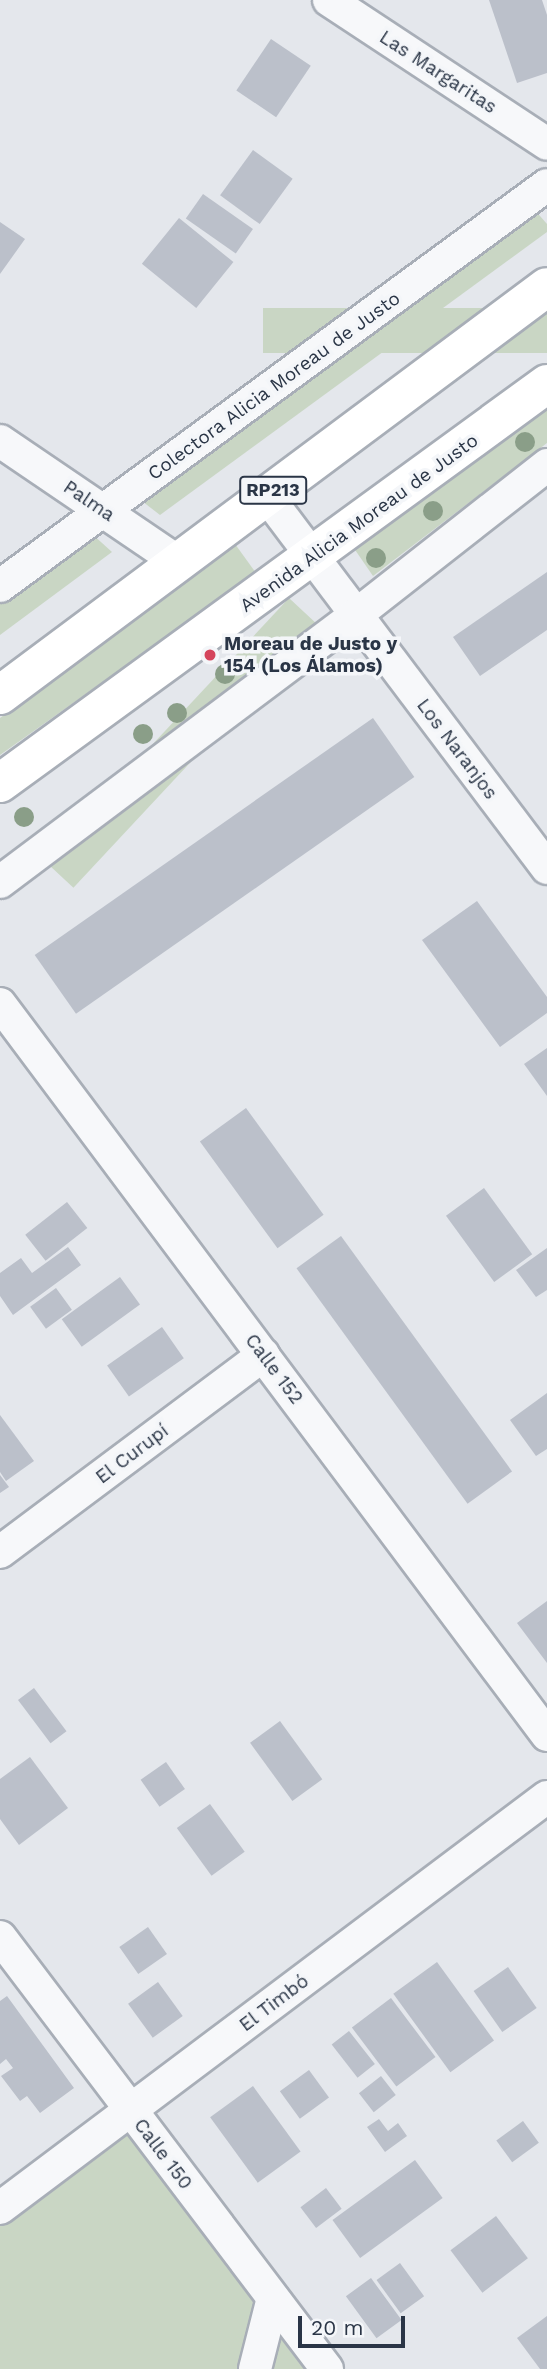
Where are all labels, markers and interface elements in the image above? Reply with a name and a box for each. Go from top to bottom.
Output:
street label: Las Margaritas [375,26,501,118]
street label: Colectora Alicia Moreau de Justo [143,286,405,486]
street label: Avenida Alicia Moreau de Justo [235,428,483,618]
street label: Palma [59,476,119,526]
road number: RP213 [238,476,308,504]
place label: Moreau de Justo y 154 (Los Álamos) [224,633,398,677]
marker: Moreau de Justo y 154 (Los Álamos) [202,647,218,663]
street label: Los Naranjos [412,694,502,804]
street label: Calle 152 [240,1329,308,1409]
street label: El Curupí [91,1419,173,1489]
street label: El Timbó [234,1969,314,2037]
street label: Calle 150 [129,2114,197,2194]
scale bar [302,2302,409,2346]
text: 20 m [311,2315,363,2340]

